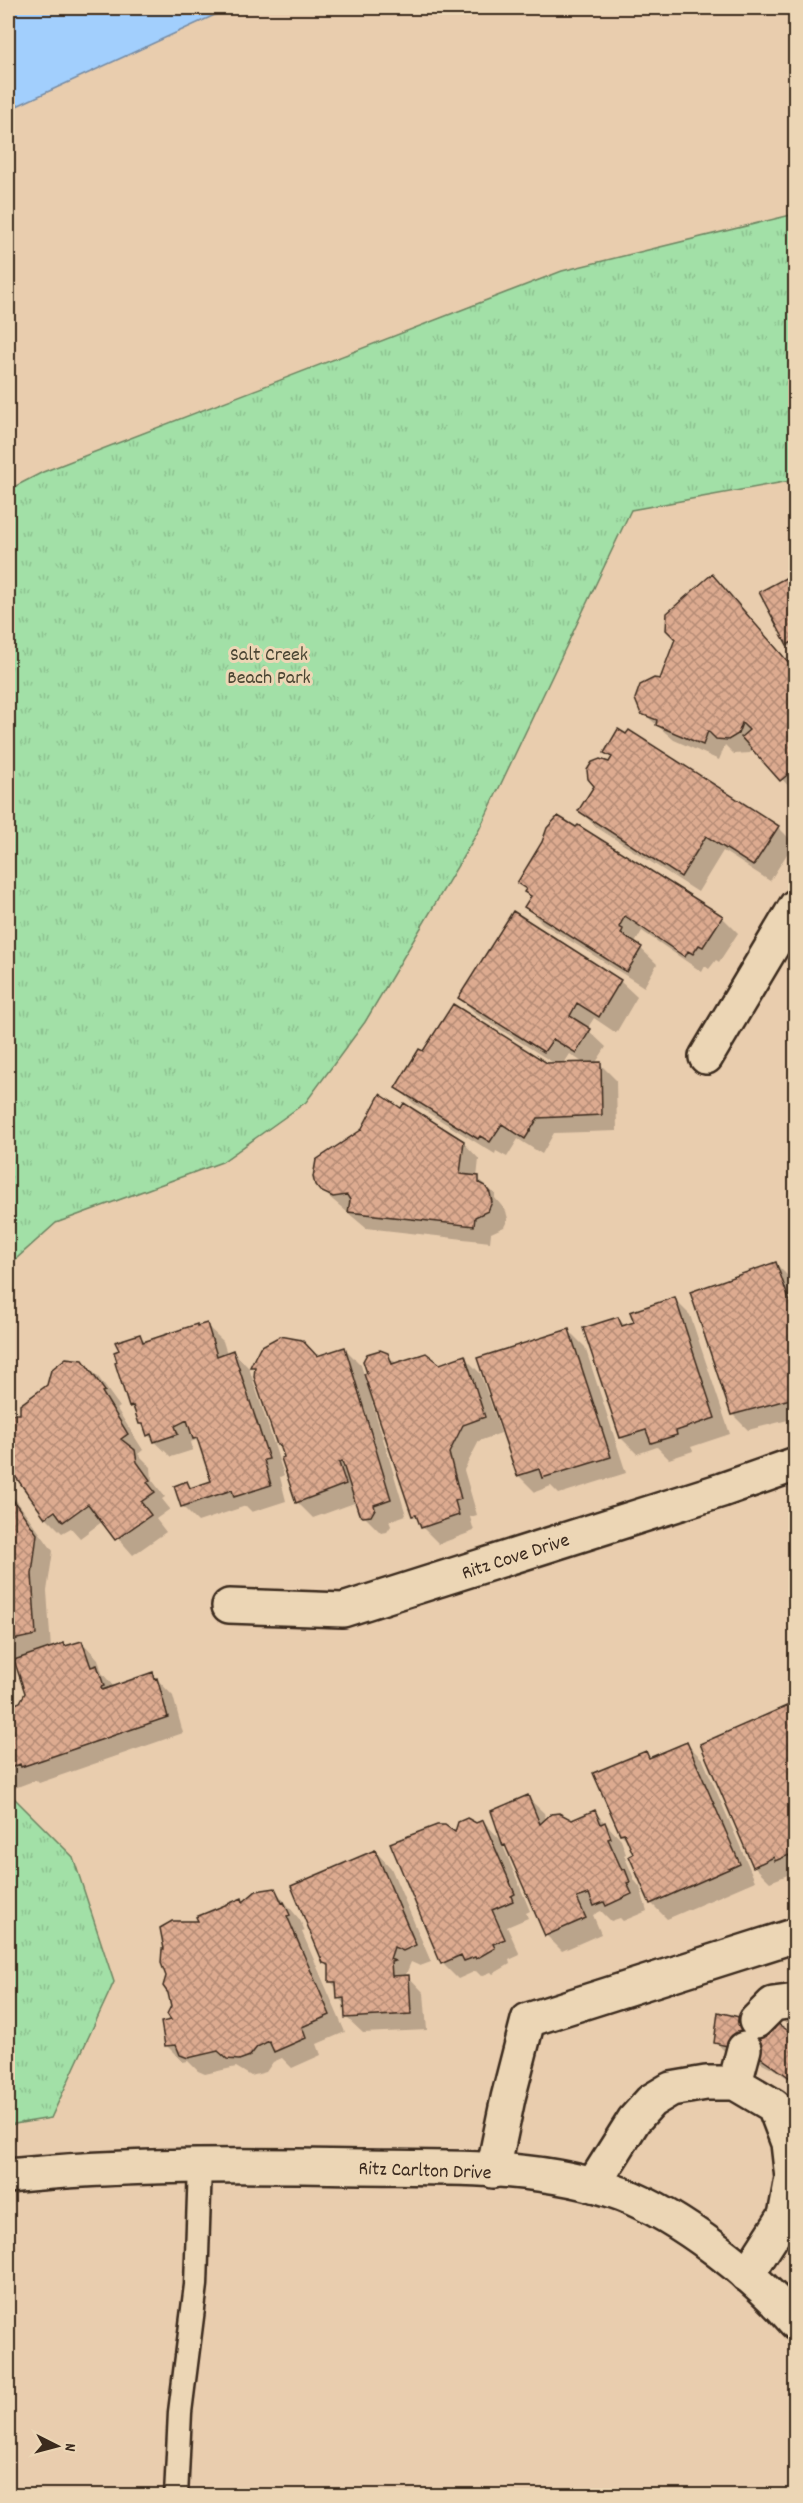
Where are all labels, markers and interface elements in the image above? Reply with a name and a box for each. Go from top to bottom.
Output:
park label: Salt Creek Beach Park [227,642,311,693]
street label: Ritz Cove Drive [458,1527,574,1588]
street label: Ritz Carlton Drive [358,2156,492,2188]
north arrow [27,2416,87,2476]
text: N [58,2442,81,2453]

